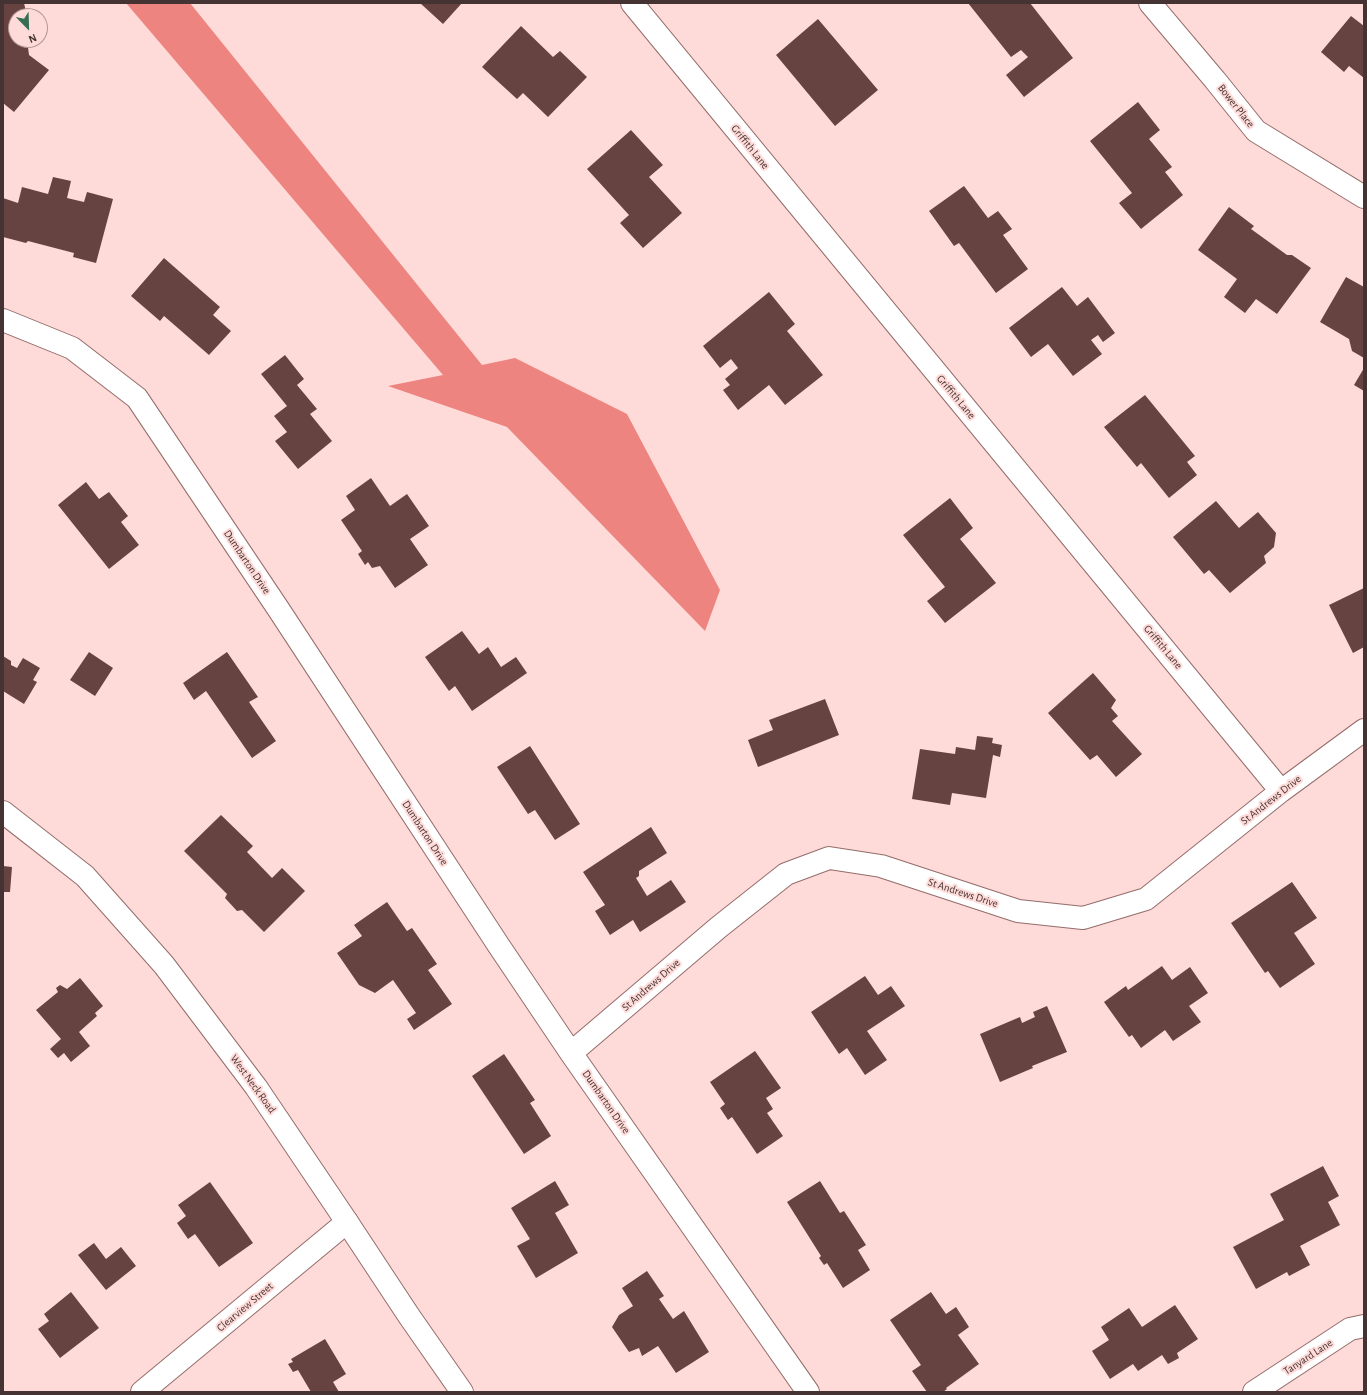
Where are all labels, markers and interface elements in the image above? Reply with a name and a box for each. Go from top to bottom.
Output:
north arrow [8,8,48,48]
text: N [27,32,38,45]
street label: Bower Place [1215,82,1257,130]
street label: Griffith Lane [728,122,772,172]
street label: Griffith Lane [934,372,978,422]
street label: Dumbarton Drive [221,527,273,597]
street label: Griffith Lane [1141,622,1185,672]
street label: St Andrews Drive [1238,772,1304,828]
street label: Dumbarton Drive [399,798,451,868]
street label: St Andrews Drive [926,875,1000,911]
street label: St Andrews Drive [619,956,683,1014]
street label: West Neck Road [227,1052,279,1116]
street label: Dumbarton Drive [579,1068,633,1136]
street label: Clearview Street [214,1280,276,1334]
street label: Tanyard Lane [1281,1336,1335,1378]

